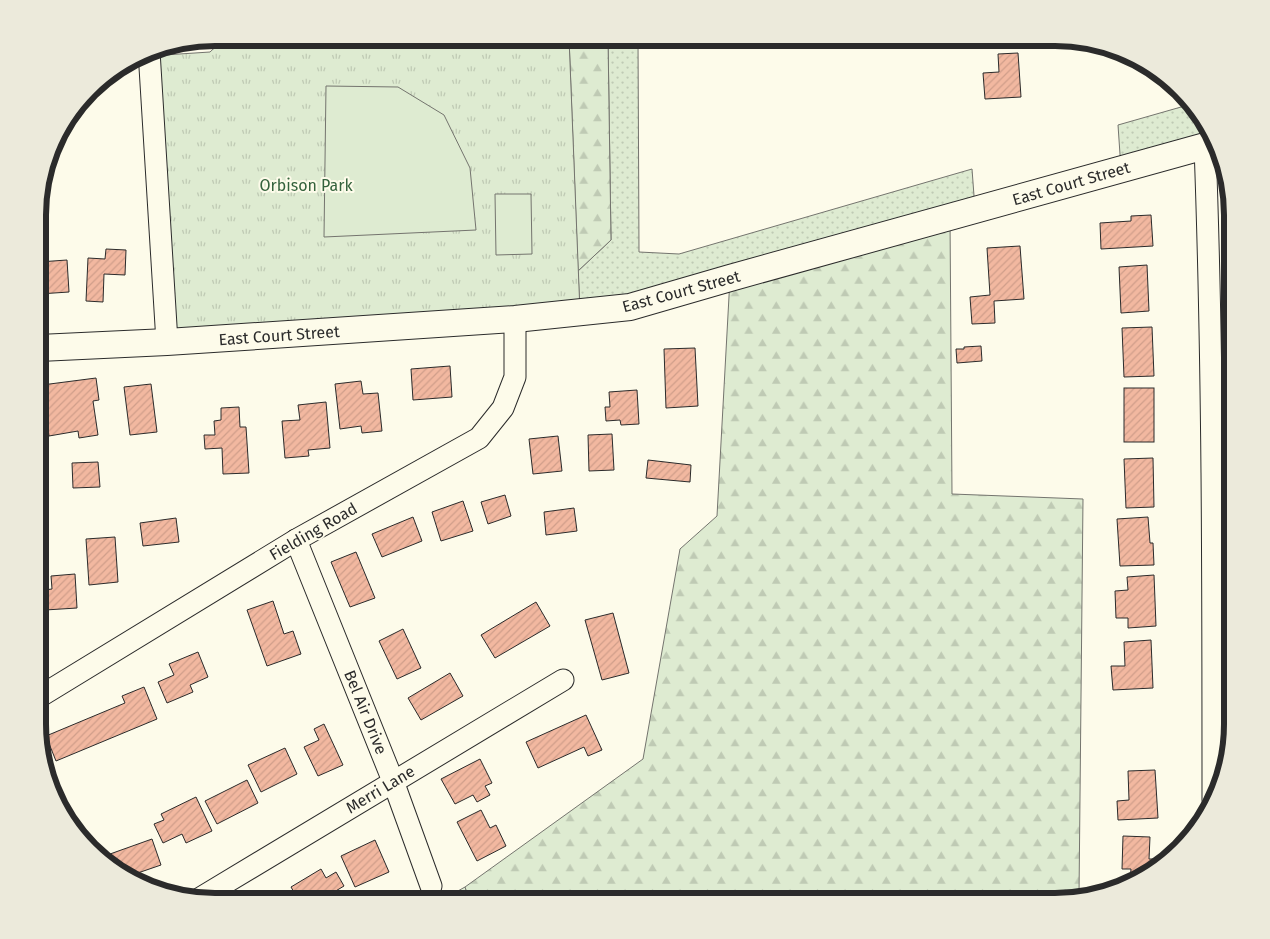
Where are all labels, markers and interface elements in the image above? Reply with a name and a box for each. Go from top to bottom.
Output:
street label: East Court Street [1010,158,1132,209]
park label: Orbison Park [259,176,353,195]
street label: East Court Street [620,267,742,316]
street label: East Court Street [218,322,340,349]
street label: Fielding Road [266,499,360,564]
street label: Bel Air Drive [340,667,391,757]
street label: Merri Lane [342,761,418,817]

